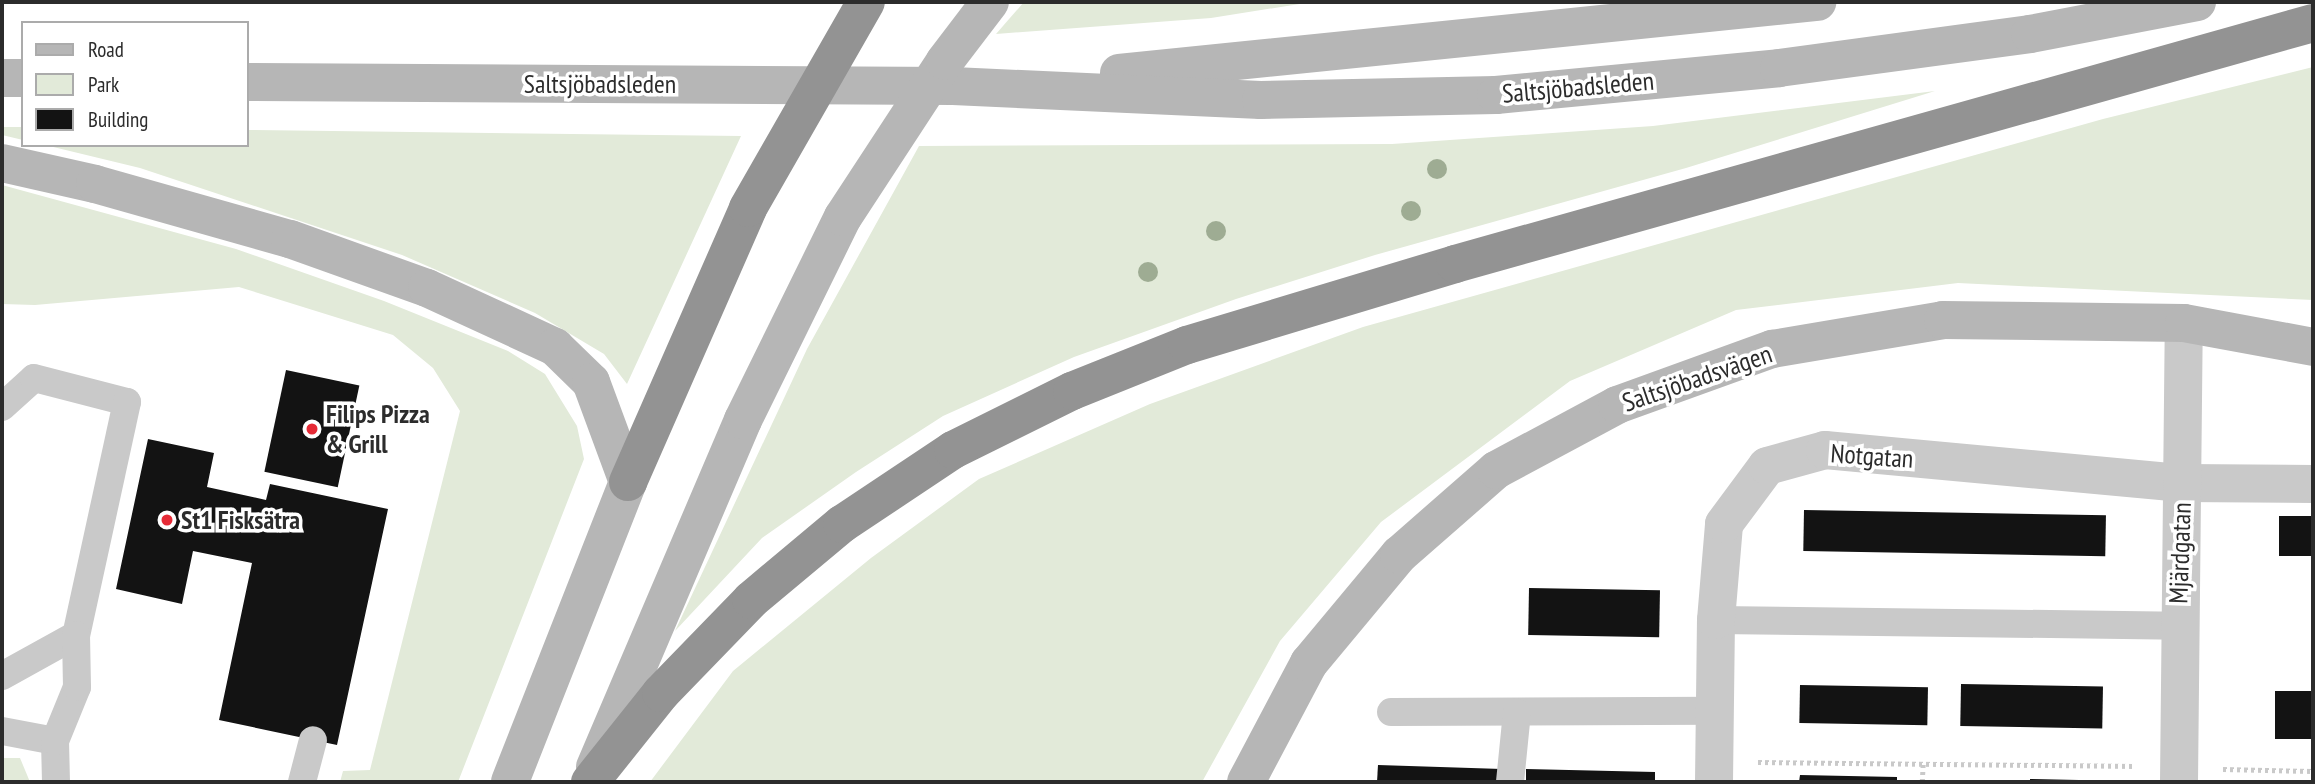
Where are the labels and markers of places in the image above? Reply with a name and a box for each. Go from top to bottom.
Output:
place label: Filips Pizza & Grill [326,398,430,460]
marker: Filips Pizza & Grill [304,421,320,437]
place label: St1 Fisksätra [181,504,300,536]
marker: St1 Fisksätra [159,512,175,528]

